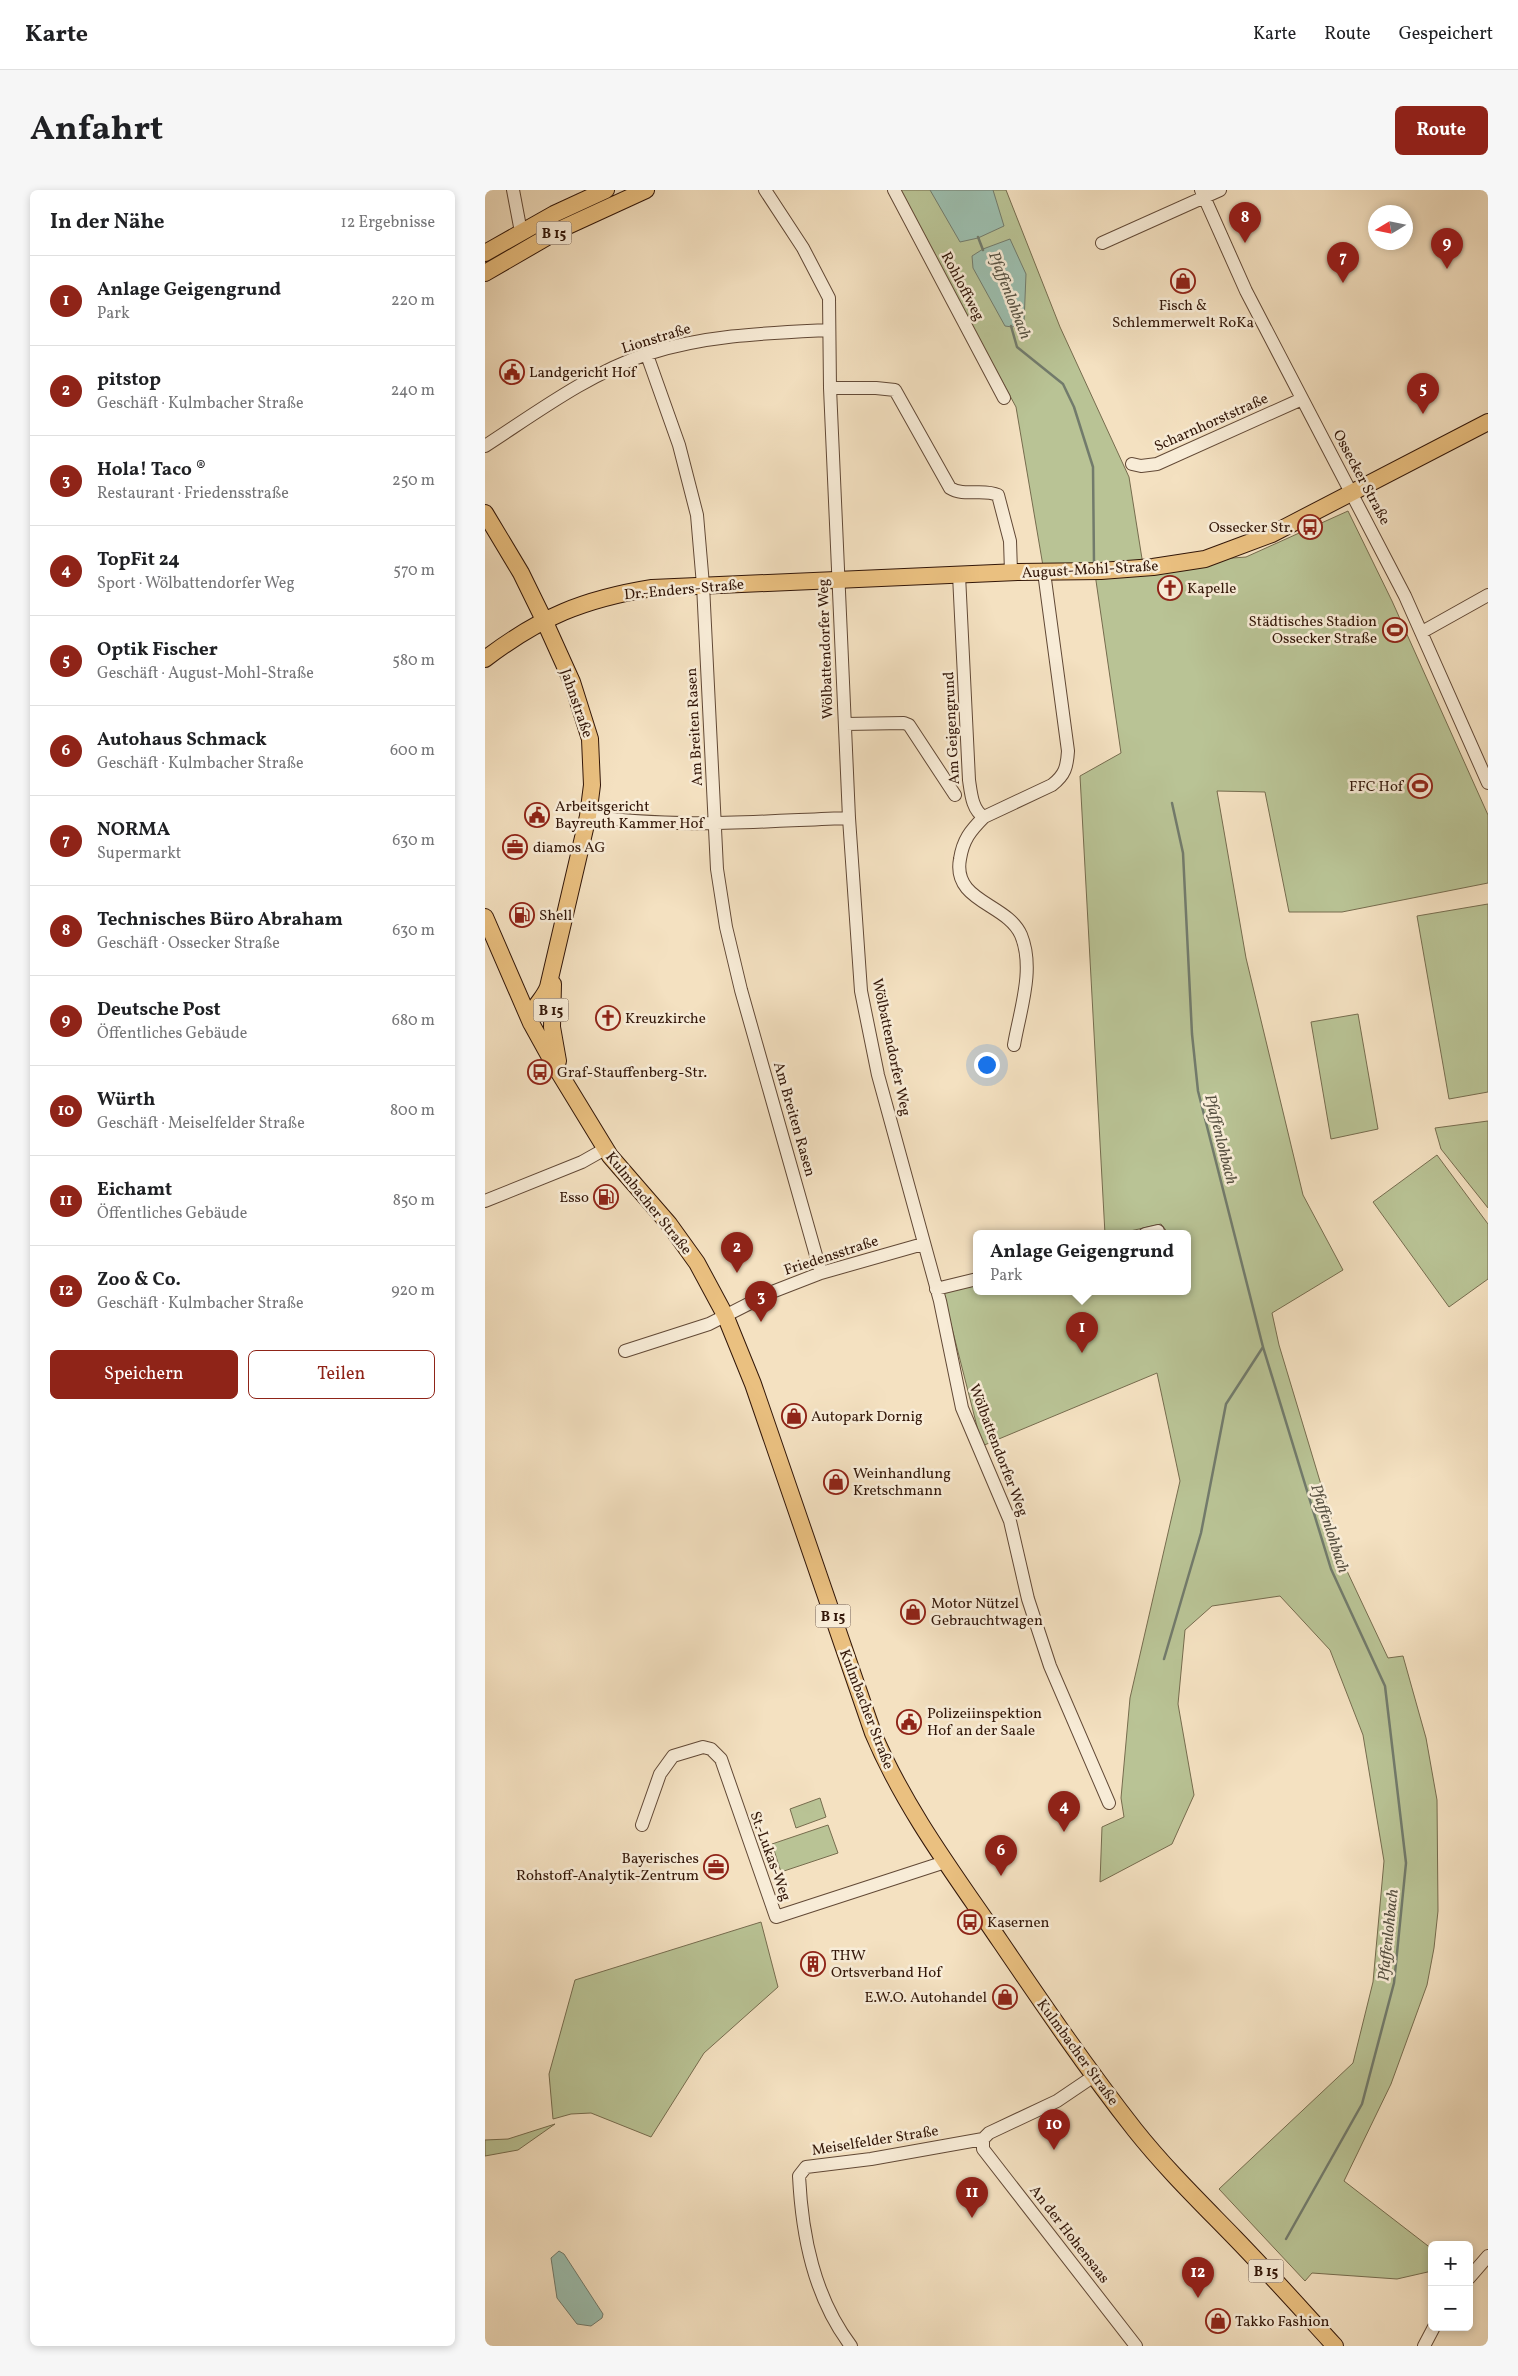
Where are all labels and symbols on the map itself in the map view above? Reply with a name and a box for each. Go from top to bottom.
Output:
pin: 8 [1229,202,1261,243]
north arrow [1368,205,1413,250]
road number: B 15 [537,222,571,244]
pin: 9 [1431,228,1463,269]
pin: 7 [1327,242,1359,283]
street label: Rohloffweg [935,248,989,325]
water label: Pfaffenlohbach [982,249,1036,343]
shop icon: Fisch & Schlemmerwelt RoKa [1170,268,1196,294]
place label: Fisch & Schlemmerwelt RoKa [1112,296,1254,334]
street label: Lionstraße [619,319,694,360]
public building icon: Landgericht Hof [499,359,525,385]
place label: Landgericht Hof [529,363,638,384]
pin: 5 [1407,373,1439,414]
street label: Scharnhorststraße [1151,389,1272,458]
street label: Ossecker Straße [1327,426,1395,529]
bus stop icon: Ossecker Str. [1297,514,1323,540]
place label: Ossecker Str. [1209,518,1293,539]
street label: August-Mohl-Straße [1021,556,1159,585]
street label: Dr.-Enders-Straße [623,575,745,606]
church icon: Kapelle [1157,575,1183,601]
street label: Wölbattendorfer Weg [814,578,839,719]
place label: Kapelle [1187,579,1236,600]
place label: Städtisches Stadion Ossecker Straße [1249,612,1377,650]
sports icon: Städtisches Stadion Ossecker Straße [1382,617,1408,643]
street label: Jahnstraße [554,666,597,741]
street label: Am Breiten Rasen [682,667,709,787]
street label: Am Geigengrund [939,671,966,785]
sports icon: FFC Hof [1407,773,1433,799]
place label: FFC Hof [1349,777,1405,798]
place label: Arbeitsgericht Bayreuth Kammer Hof [555,797,705,835]
public building icon: Arbeitsgericht Bayreuth Kammer Hof [524,802,550,828]
office icon: diamos AG [502,834,528,860]
place label: diamos AG [533,838,605,859]
fuel station icon: Shell [509,902,535,928]
place label: Shell [539,906,572,927]
street label: Wölbattendorfer Weg [866,976,915,1118]
road number: B 15 [533,998,569,1022]
church icon: Kreuzkirche [595,1005,621,1031]
place label: Kreuzkirche [625,1009,706,1030]
your location [974,1052,1000,1078]
bus stop icon: Graf-Stauffenberg-Str. [527,1059,553,1085]
street label: Am Breiten Rasen [767,1060,820,1179]
place label: Graf-Stauffenberg-Str. [557,1063,707,1084]
water label: Pfaffenlohbach [1198,1092,1242,1187]
street label: Kulmbacher Straße [600,1148,696,1260]
fuel station icon: Esso [593,1184,619,1210]
place label: Esso [559,1188,589,1209]
street label: Friedensstraße [781,1231,881,1282]
pin: 2 [721,1232,753,1273]
pin: 3 [745,1281,777,1322]
pin: 1 [1066,1312,1098,1353]
street label: Wölbattendorfer Weg [963,1381,1033,1520]
shop icon: Autopark Dornig [781,1403,807,1429]
place label: Autopark Dornig [811,1407,923,1428]
place label: Weinhandlung Kretschmann [853,1464,951,1502]
shop icon: Weinhandlung Kretschmann [823,1469,849,1495]
water label: Pfaffenlohbach [1304,1481,1354,1576]
place label: Motor Nützel Gebrauchtwagen [931,1594,1043,1632]
shop icon: Motor Nützel Gebrauchtwagen [900,1599,926,1625]
road number: B 15 [815,1604,851,1628]
street label: Kulmbacher Straße [833,1646,898,1773]
place label: Polizeiinspektion Hof an der Saale [927,1704,1042,1742]
public building icon: Polizeiinspektion Hof an der Saale [896,1709,922,1735]
pin: 4 [1048,1791,1080,1832]
street label: St.-Lukas-Weg [744,1809,796,1905]
pin: 6 [985,1835,1017,1876]
place label: Bayerisches Rohstoff-Analytik-Zentrum [516,1849,699,1887]
office icon: Bayerisches Rohstoff-Analytik-Zentrum [703,1854,729,1880]
water label: Pfaffenlohbach [1373,1888,1405,1982]
bus stop icon: Kasernen [957,1909,983,1935]
place label: Kasernen [987,1913,1050,1934]
place label: THW Ortsverband Hof [831,1946,943,1984]
building icon: THW Ortsverband Hof [800,1951,826,1977]
shop icon: E.W.O. Autohandel [992,1984,1018,2010]
place label: E.W.O. Autohandel [864,1988,987,2009]
street label: Kulmbacher Straße [1031,1995,1123,2110]
pin: 10 [1038,2109,1070,2150]
street label: Meiselfelder Straße [810,2121,940,2162]
pin: 11 [956,2177,988,2218]
street label: An der Hohensaas [1024,2181,1114,2288]
pin: 12 [1182,2257,1214,2298]
road number: B 15 [1249,2260,1283,2282]
shop icon: Takko Fashion [1205,2308,1231,2334]
place label: Takko Fashion [1235,2312,1329,2333]

